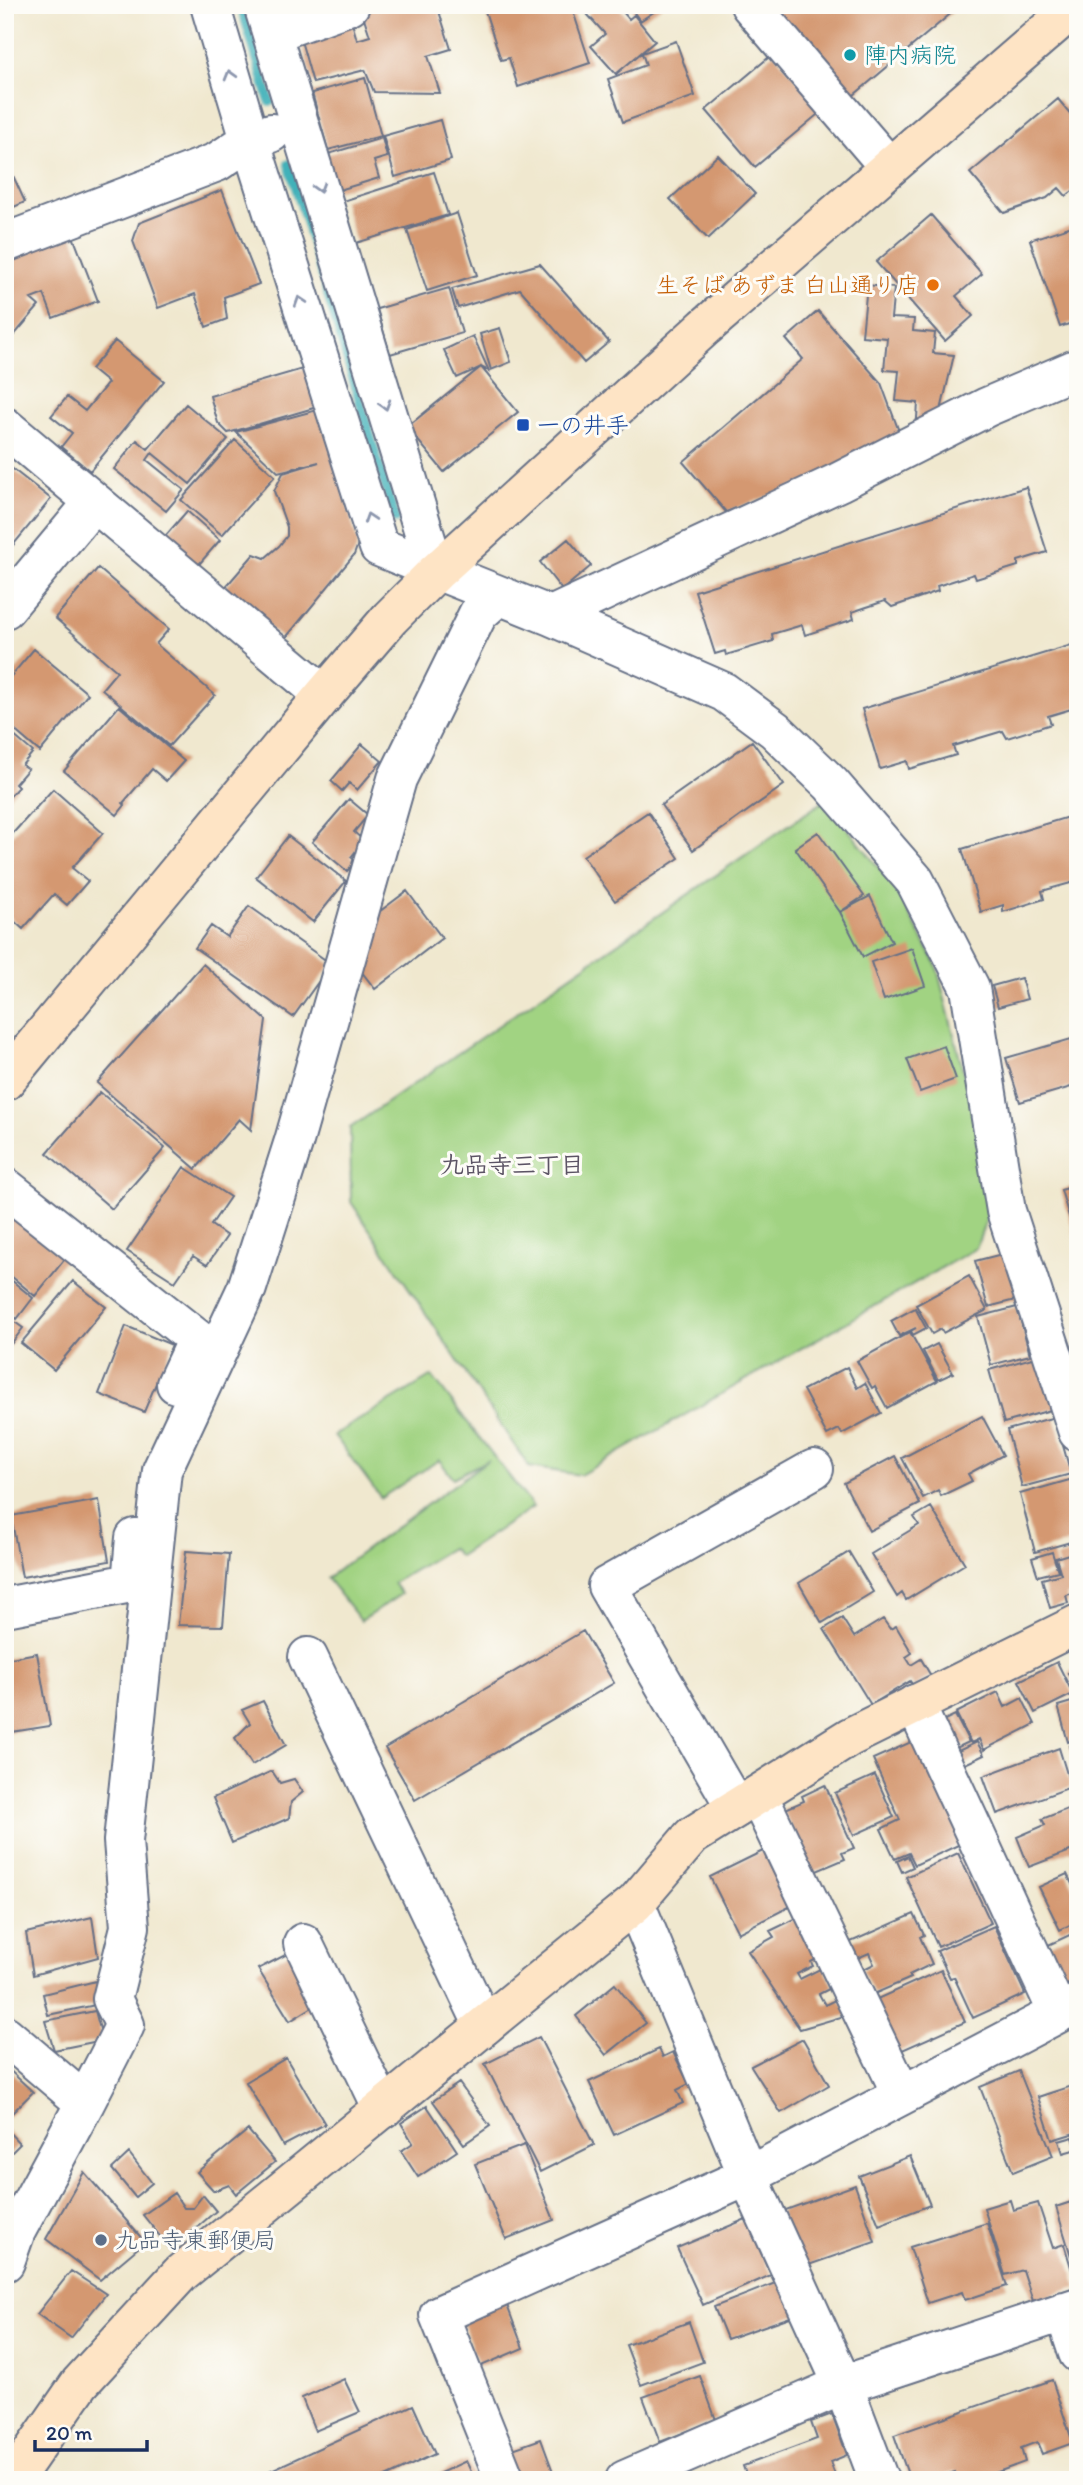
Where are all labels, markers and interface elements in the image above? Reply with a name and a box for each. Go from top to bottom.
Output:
place label: 陣内病院 [864,41,956,69]
marker: 陣内病院 [842,47,858,63]
one-way arrow [224,69,239,81]
one-way arrow [311,181,325,193]
place label: 生そば あずま 白山通り店 [656,271,919,299]
marker: 生そば あずま 白山通り店 [925,277,941,293]
one-way arrow [294,295,309,307]
one-way arrow [377,399,392,411]
place label: 一の井手 [537,411,629,439]
marker: 一の井手 [515,417,531,433]
one-way arrow [363,512,378,524]
district label: 九品寺三丁目 [440,1150,584,1179]
place label: 九品寺東郵便局 [115,2226,276,2254]
marker: 九品寺東郵便局 [93,2232,109,2248]
scale bar [35,2408,147,2452]
text: 20 m [46,2420,93,2445]

